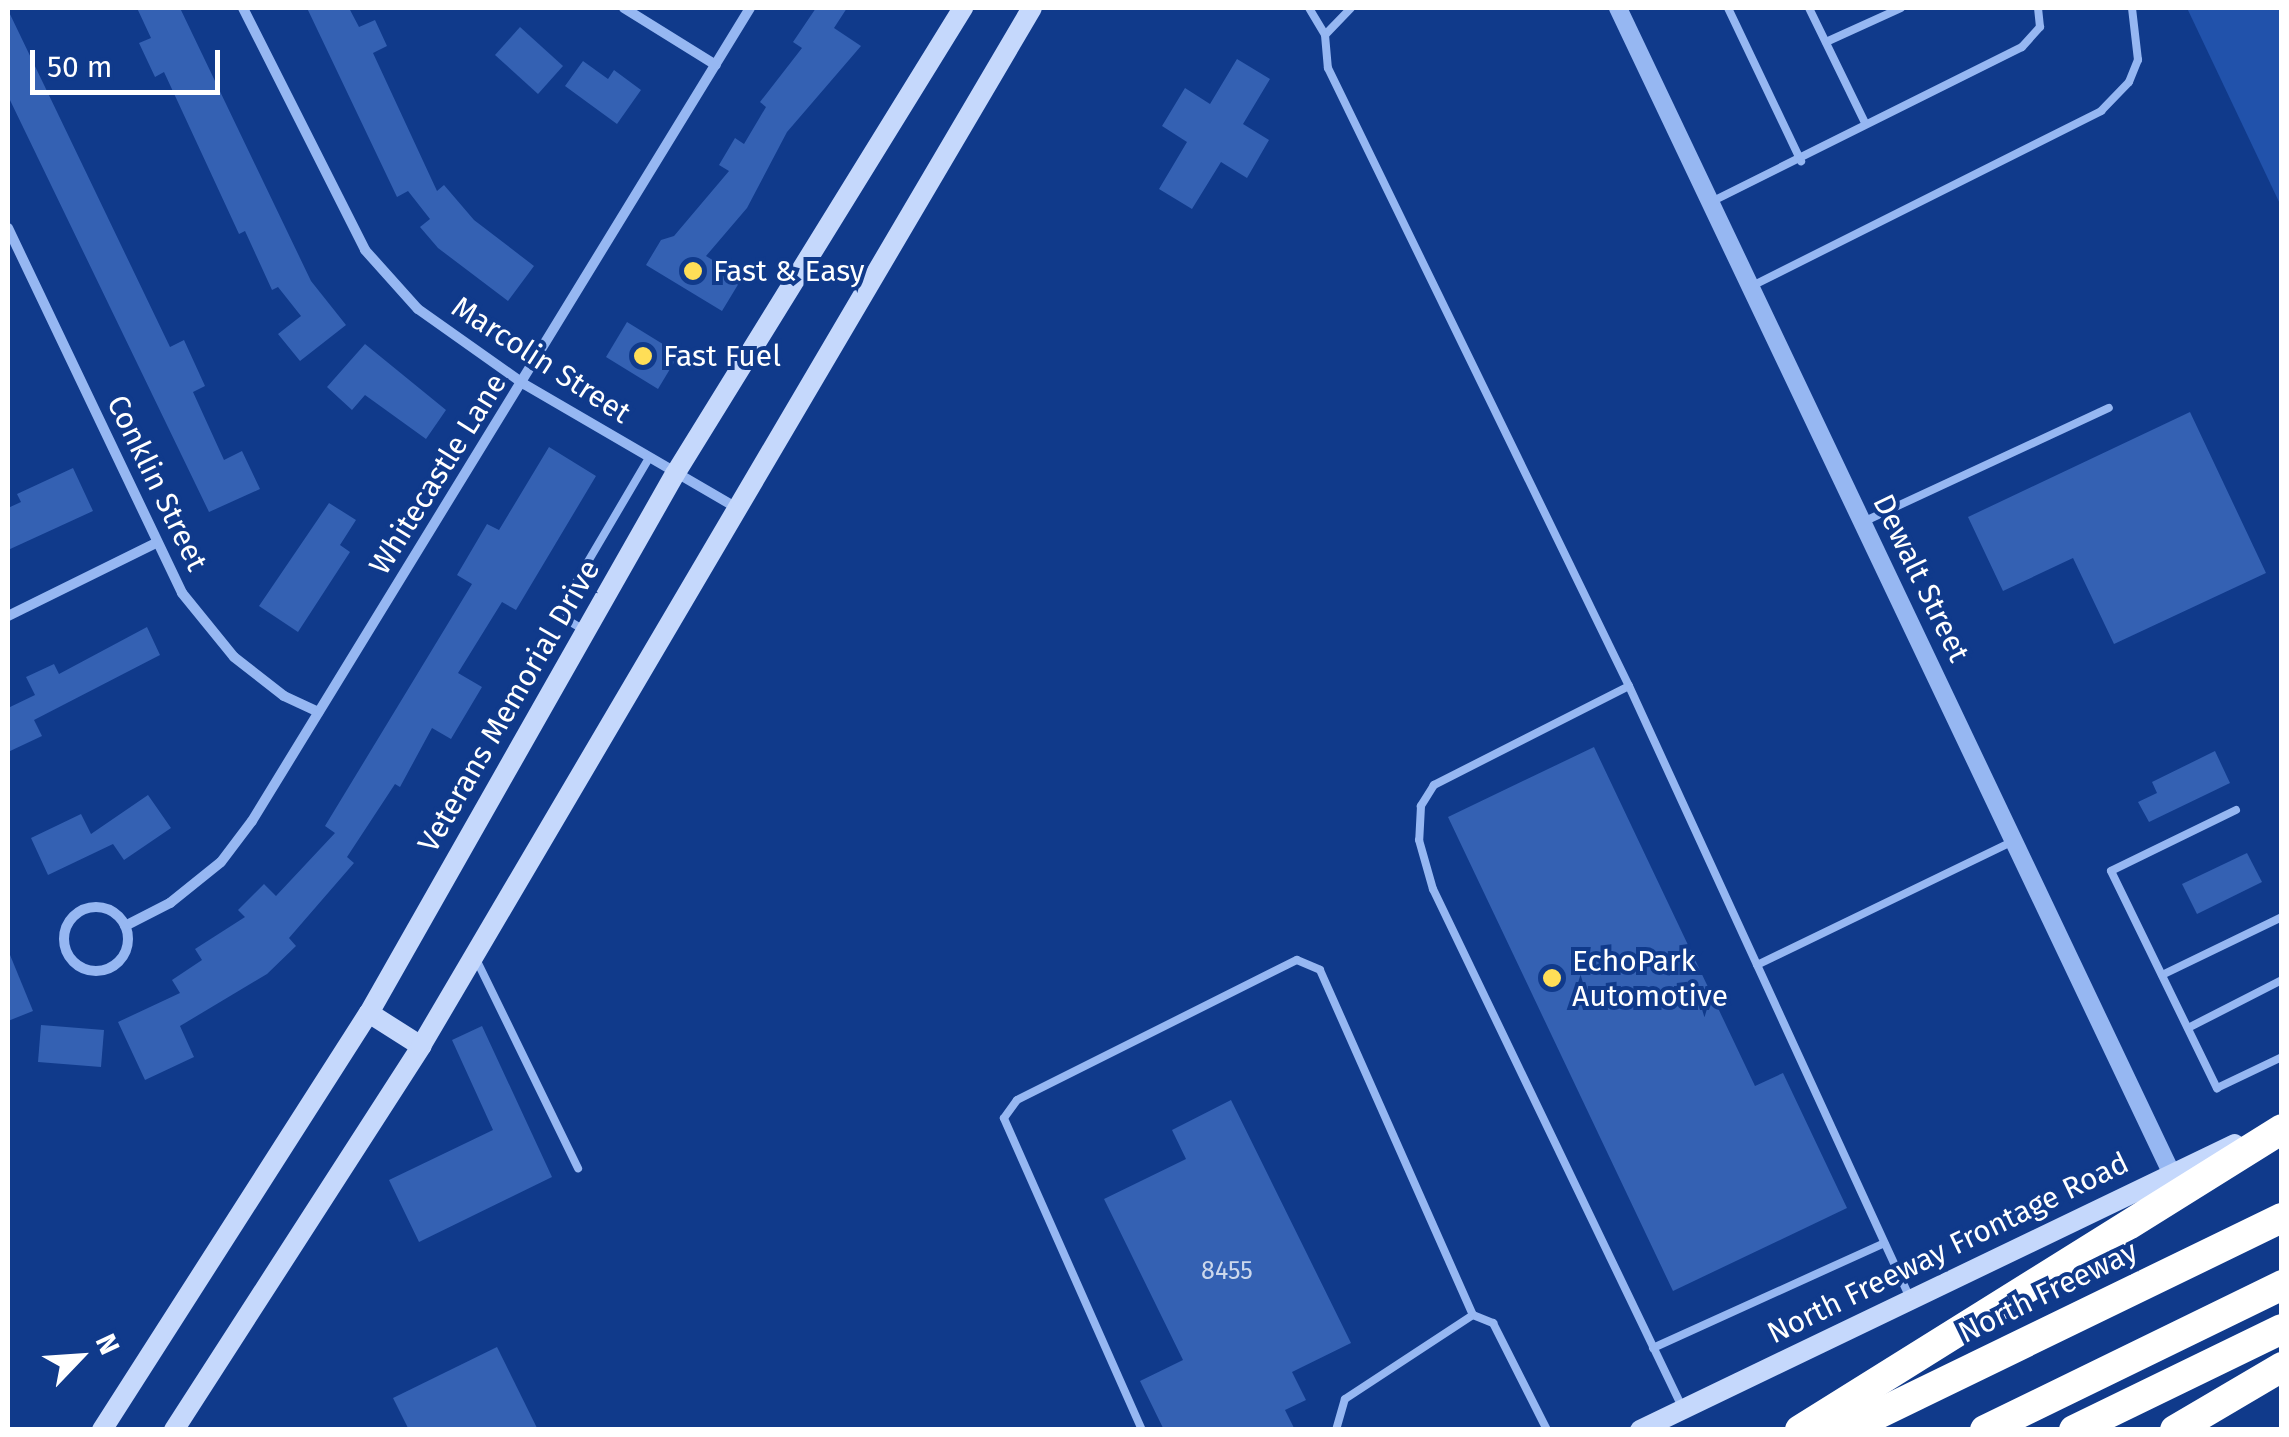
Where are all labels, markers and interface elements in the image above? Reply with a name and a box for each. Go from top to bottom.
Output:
scale bar [35,30,225,92]
text: 50 m [47,49,112,85]
place label: Fast & Easy [713,253,865,289]
marker: Fast & Easy [682,260,704,282]
street label: Marcolin Street [445,289,637,431]
place label: Fast Fuel [663,338,781,374]
marker: Fast Fuel [632,345,654,367]
street label: Whitecastle Lane [362,367,514,581]
street label: Conklin Street [99,389,215,577]
street label: Dewalt Street [1865,488,1977,668]
street label: Veterans Memorial Drive [411,553,607,859]
place label: EchoPark Automotive [1572,943,1728,1014]
marker: EchoPark Automotive [1541,967,1563,989]
street label: North Freeway Frontage Road [1762,1145,2134,1351]
street label: North Freeway [1953,1233,2143,1351]
house number: 8455 [1201,1256,1253,1286]
north arrow [30,1307,130,1407]
text: N [89,1329,127,1359]

